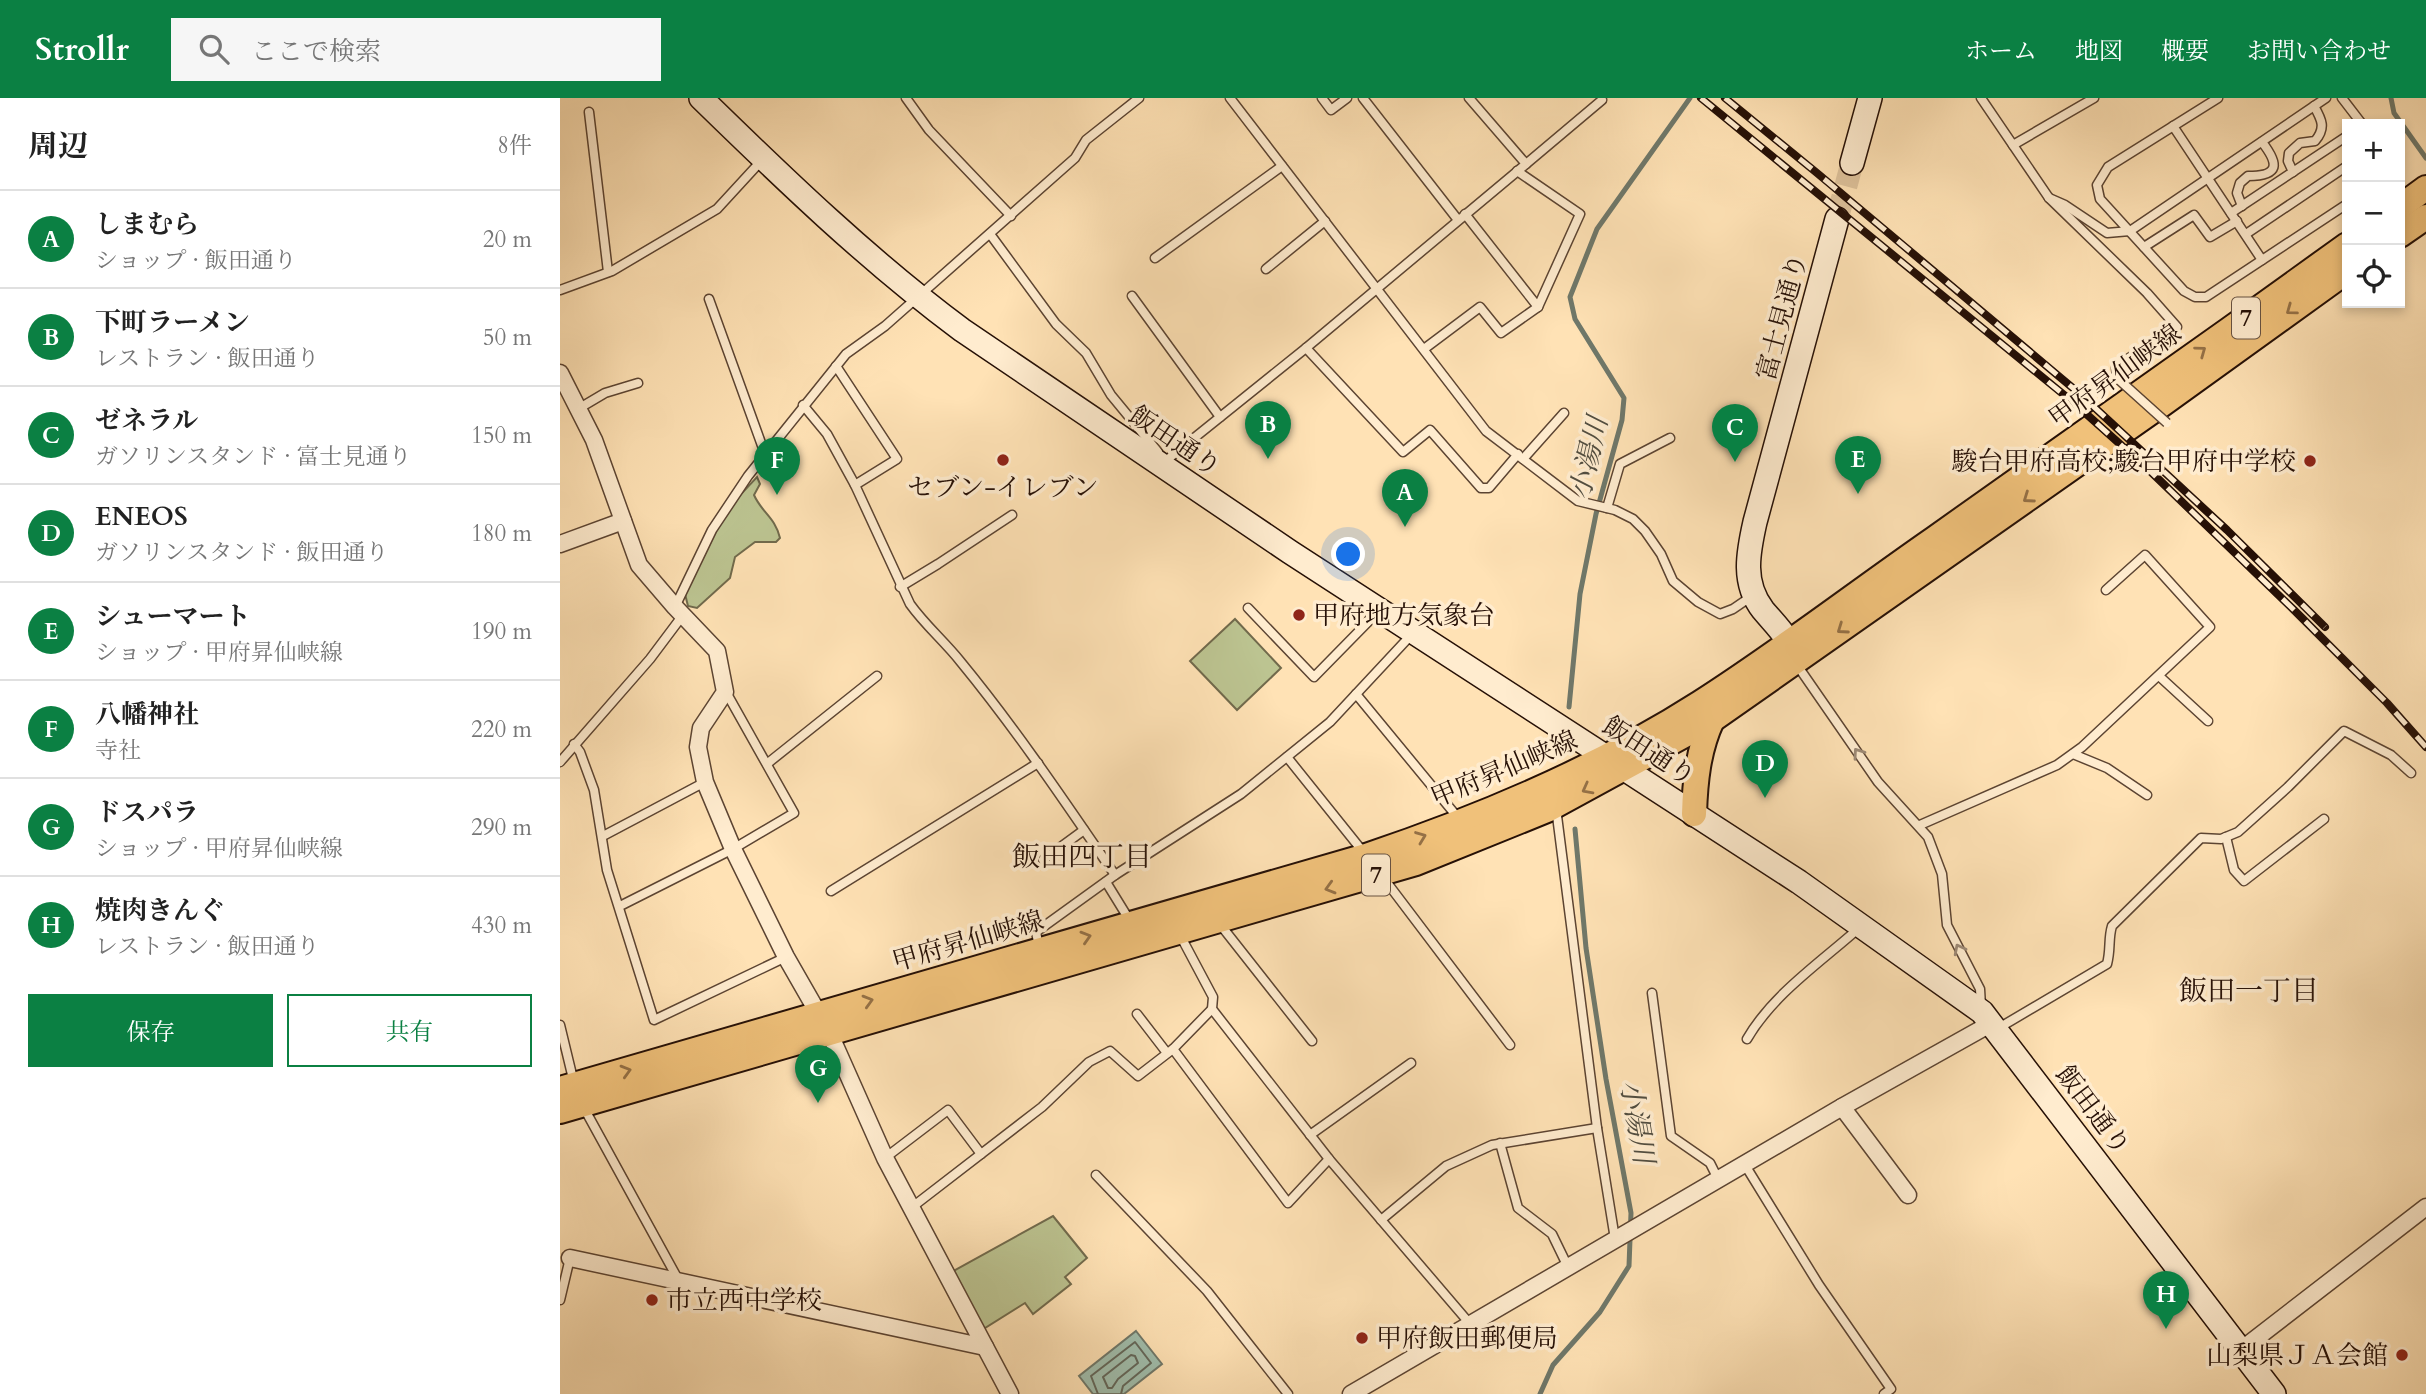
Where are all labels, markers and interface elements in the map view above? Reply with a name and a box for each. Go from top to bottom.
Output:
search box [171,18,661,81]
text: Strollr [35,27,129,72]
icon: search [195,30,233,68]
text: ここで検索 [251,34,381,69]
text: ホーム [1965,35,2037,68]
text: 地図 [2075,35,2123,68]
text: 概要 [2161,35,2209,68]
text: お問い合わせ [2247,35,2391,68]
map controls [2342,119,2405,308]
button: + [2342,119,2405,182]
text: 周辺 [28,126,88,167]
text: 8件 [497,130,532,161]
button: − [2342,182,2405,245]
text: しまむら [95,207,199,242]
text: A [42,224,60,255]
text: 20 m [483,224,532,255]
text: ショップ · 飯田通り [95,245,297,276]
button: locate [2342,245,2405,308]
street label: 富士見通り [1748,250,1816,384]
road number: 7 [2232,298,2260,338]
one-way arrow [2286,302,2299,314]
text: 下町ラーメン [95,305,250,340]
street label: 甲府昇仙峡線 [2042,316,2188,436]
text: B [43,322,59,353]
text: 50 m [483,322,532,353]
text: レストラン · 飯田通り [95,343,320,374]
one-way arrow [2193,347,2206,359]
street label: 飯田通り [1122,397,1228,485]
pin: B [1245,401,1291,459]
text: ゼネラル [95,403,198,438]
pin: C [1712,404,1758,462]
water label: 小湯川 [1561,410,1618,503]
text: C [42,420,60,451]
text: 150 m [471,420,532,451]
pin: E [1835,436,1881,494]
pin: F [754,437,800,495]
text: ガソリンスタンド · 富士見通り [95,441,412,472]
place label: 駿台甲府高校;駿台甲府中学校 [1951,444,2296,479]
marker: セブン-イレブン [995,452,1011,468]
marker: 駿台甲府高校;駿台甲府中学校 [2302,453,2318,469]
pin: A [1382,469,1428,527]
place label: セブン-イレブン [907,470,1099,505]
one-way arrow [2023,490,2036,502]
text: ENEOS [95,499,188,534]
text: D [41,518,61,549]
text: 180 m [471,518,532,549]
text: ガソリンスタンド · 飯田通り [95,537,389,568]
your location [1331,537,1365,571]
place label: 甲府地方気象台 [1313,598,1495,633]
text: シューマート [95,599,250,634]
marker: 甲府地方気象台 [1291,607,1307,623]
text: E [44,616,58,647]
text: 190 m [471,616,532,647]
one-way arrow [1837,621,1850,633]
text: ショップ · 甲府昇仙峡線 [95,637,343,668]
text: 八幡神社 [95,697,199,732]
street label: 飯田通り [1596,708,1702,794]
text: F [44,714,58,745]
text: 220 m [471,714,532,745]
street label: 甲府昇仙峡線 [1425,722,1583,816]
text: 寺社 [95,735,141,766]
pin: D [1742,740,1788,798]
one-way arrow [1854,748,1866,761]
one-way arrow [1582,780,1594,794]
text: ドスパラ [95,795,199,830]
text: G [42,812,60,843]
text: 290 m [471,812,532,843]
one-way arrow [1415,831,1427,845]
text: ショップ · 甲府昇仙峡線 [95,833,343,864]
district label: 飯田四丁目 [1012,838,1152,876]
road number: 7 [1362,854,1390,896]
one-way arrow [1324,880,1336,895]
text: 焼肉きんぐ [95,893,225,928]
street label: 甲府昇仙峡線 [888,903,1048,979]
text: H [41,910,61,941]
text: 430 m [471,910,532,941]
text: レストラン · 飯田通り [95,931,320,962]
one-way arrow [1080,931,1092,946]
one-way arrow [1954,944,1968,956]
district label: 飯田一丁目 [2179,972,2319,1010]
button: 保存 [28,994,273,1067]
button: 共有 [287,994,532,1067]
one-way arrow [862,995,874,1009]
pin: G [795,1045,841,1103]
street label: 飯田通り [2048,1058,2138,1162]
one-way arrow [619,1065,631,1079]
water label: 小湯川 [1611,1077,1664,1170]
pin: H [2143,1271,2189,1329]
place label: 市立西中学校 [666,1283,822,1318]
marker: 市立西中学校 [644,1292,660,1308]
place label: 甲府飯田郵便局 [1376,1321,1558,1356]
marker: 甲府飯田郵便局 [1354,1330,1370,1346]
place label: 山梨県ＪＡ会館 [2206,1338,2388,1373]
marker: 山梨県ＪＡ会館 [2394,1347,2410,1363]

